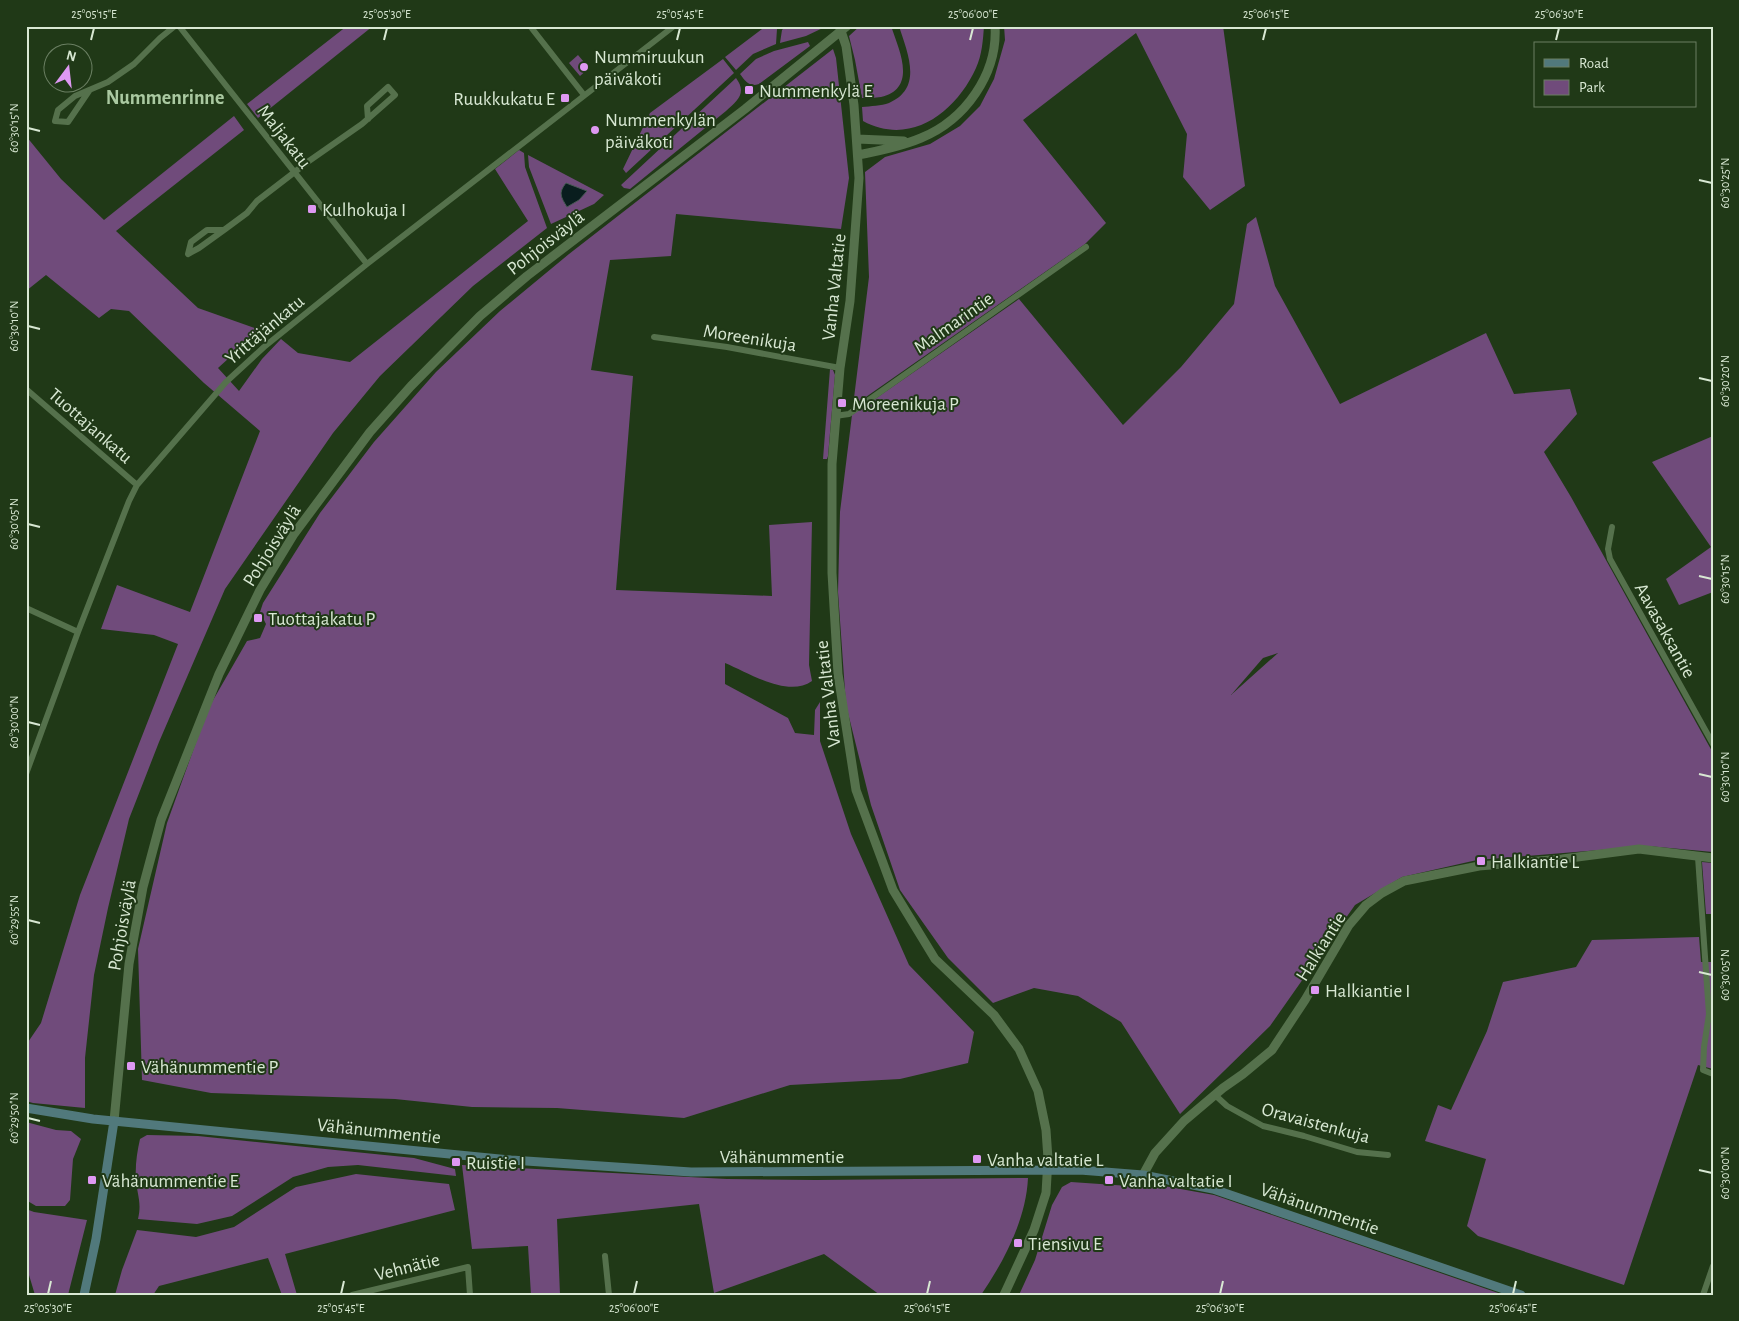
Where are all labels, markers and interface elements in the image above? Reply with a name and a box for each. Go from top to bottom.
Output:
text: 25°05'15"E [71,8,117,20]
text: 25°05'30"E [363,8,411,20]
text: 25°05'45"E [656,8,704,20]
text: 25°06'00"E [948,8,998,20]
text: 25°06'15"E [1243,8,1289,20]
text: 25°06'30"E [1535,8,1583,20]
north arrow [42,42,92,92]
legend [1534,42,1696,108]
text: N [65,48,78,64]
place label: Nummiruukun päiväkoti [594,48,705,89]
text: Road [1579,56,1609,71]
marker: Nummiruukun päiväkoti [578,61,590,73]
text: Park [1579,80,1605,95]
place label: Nummenkylä E [759,82,873,101]
marker: Nummenkylä E [743,84,755,96]
district label: Nummenrinne [106,88,224,108]
place label: Ruukkukatu E [453,90,555,109]
marker: Ruukkukatu E [559,92,571,104]
street label: Maljakatu [253,102,315,173]
text: 60°30'15"N [8,103,20,153]
place label: Nummenkylän päiväkoti [605,111,716,152]
marker: Nummenkylän päiväkoti [589,124,601,136]
text: 60°30'25"N [1719,158,1731,208]
place label: Kulhokuja I [322,201,406,220]
marker: Kulhokuja I [306,203,318,215]
street label: Pohjoisväylä [504,207,588,279]
street label: Vanha Valtatie [819,233,850,342]
street label: Malmarintie [911,289,997,357]
street label: Yrittäjänkatu [222,292,308,369]
text: 60°30'10"N [8,301,20,351]
street label: Moreenikuja [702,322,798,355]
text: 60°30'20"N [1719,355,1731,407]
street label: Tuottajankatu [45,385,136,468]
place label: Moreenikuja P [852,395,959,414]
marker: Moreenikuja P [836,397,848,409]
text: 60°30'05"N [8,498,20,550]
street label: Pohjoisväylä [240,502,305,590]
text: 60°30'15"N [1719,554,1731,604]
street label: Aavasaksantie [1631,580,1699,681]
place label: Tuottajakatu P [268,610,376,629]
marker: Tuottajakatu P [252,612,264,624]
street label: Vanha Valtatie [813,639,844,748]
text: 60°30'00"N [8,696,20,749]
text: 60°30'10"N [1719,752,1731,802]
place label: Halkiantie L [1491,853,1579,872]
marker: Halkiantie L [1475,855,1487,867]
street label: Pohjoisväylä [105,878,140,972]
text: 60°29'55"N [8,895,20,945]
street label: Halkiantie [1293,909,1350,985]
text: 60°30'05"N [1719,949,1731,1001]
place label: Halkiantie I [1325,982,1410,1001]
marker: Halkiantie I [1309,984,1321,996]
place label: Vähänummentie P [141,1058,279,1077]
marker: Vähänummentie P [125,1060,137,1072]
text: 60°29'50"N [8,1092,20,1144]
street label: Oravaistenkuja [1259,1100,1372,1147]
street label: Vähänummentie [316,1116,442,1147]
text: 60°30'00"N [1719,1147,1731,1200]
street label: Vähänummentie [720,1148,844,1167]
place label: Vanha valtatie L [987,1151,1103,1170]
marker: Vanha valtatie L [971,1153,983,1165]
place label: Ruistie I [466,1154,525,1173]
marker: Ruistie I [450,1156,462,1168]
place label: Vähänummentie E [102,1172,239,1191]
place label: Vanha valtatie I [1119,1172,1233,1191]
marker: Vähänummentie E [86,1174,98,1186]
marker: Vanha valtatie I [1103,1174,1115,1186]
street label: Vähänummentie [1258,1180,1381,1239]
place label: Tiensivu E [1028,1235,1102,1254]
marker: Tiensivu E [1012,1237,1024,1249]
street label: Vehnätie [373,1250,442,1285]
text: 25°05'30"E [24,1302,72,1314]
text: 25°05'45"E [317,1302,365,1314]
text: 25°06'00"E [609,1302,659,1314]
text: 25°06'15"E [904,1302,950,1314]
text: 25°06'30"E [1196,1302,1244,1314]
text: 25°06'45"E [1489,1302,1537,1314]

